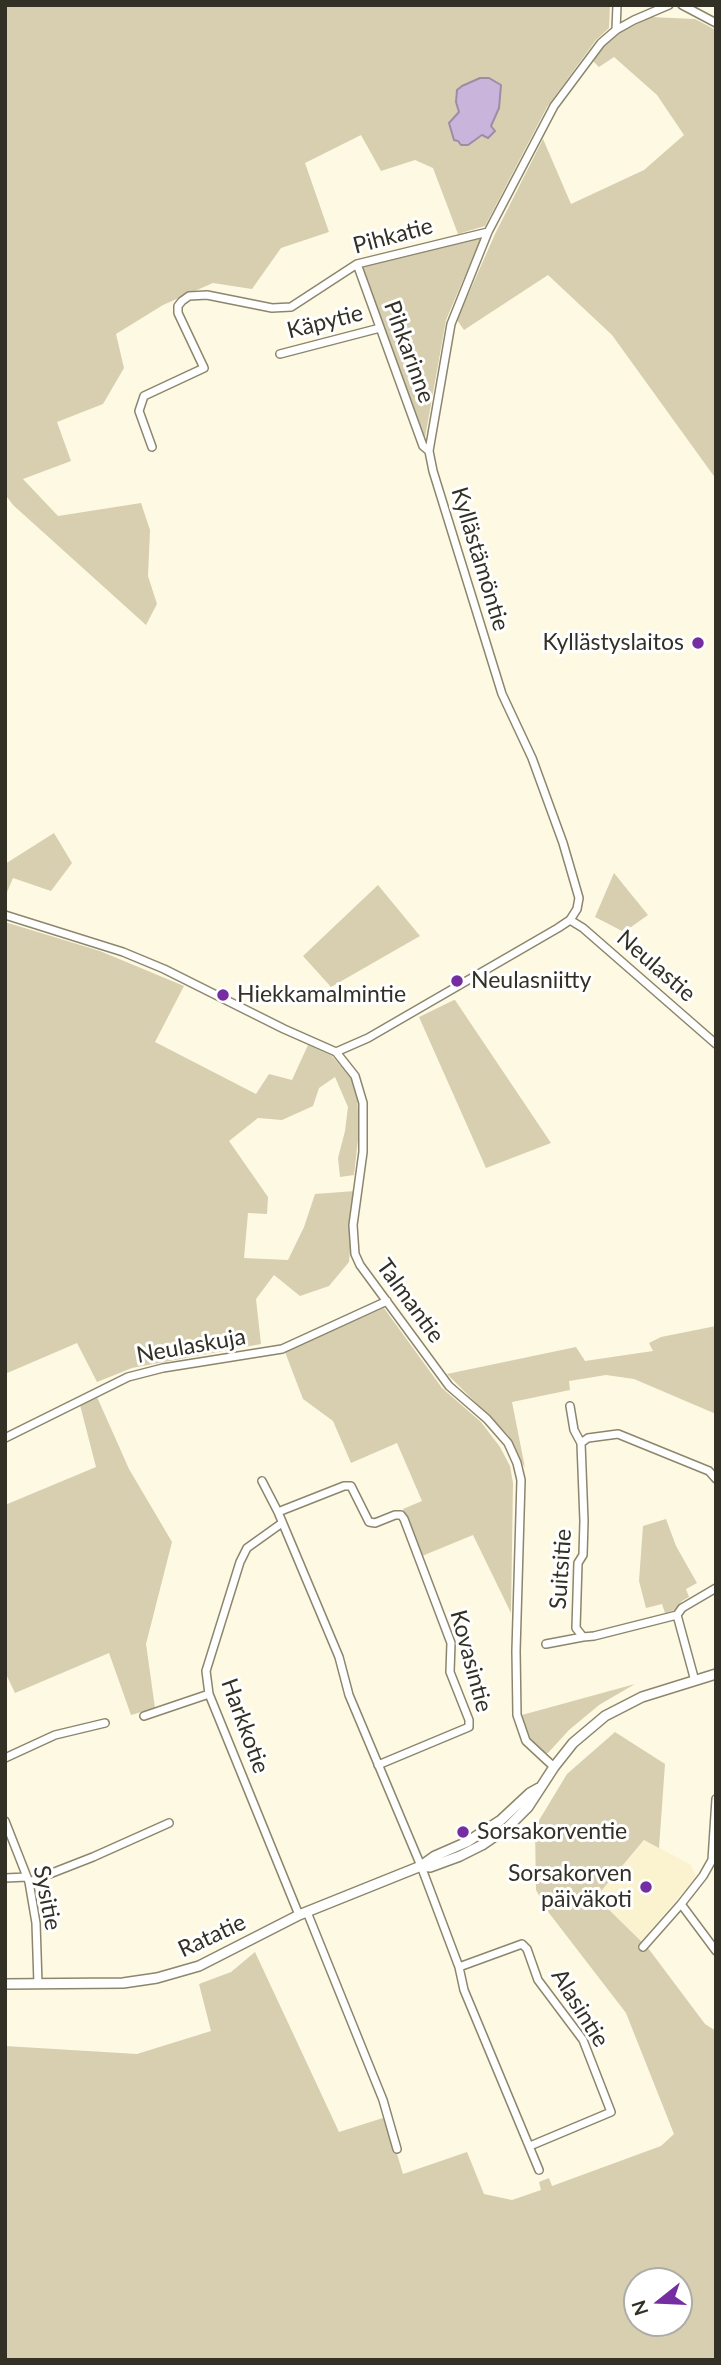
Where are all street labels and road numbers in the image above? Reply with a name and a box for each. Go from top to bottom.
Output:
street label: Pihkatie [350,212,436,260]
street label: Pihkarinne [378,297,440,407]
street label: Käpytie [284,299,366,345]
street label: Kyllästämöntie [445,484,515,634]
street label: Neulastie [611,924,701,1008]
street label: Talmantie [370,1254,450,1348]
street label: Neulaskuja [134,1323,248,1369]
street label: Suitsitie [544,1528,578,1610]
street label: Kovasintie [444,1607,498,1715]
street label: Harkkotie [215,1675,275,1777]
street label: Sysitie [27,1863,67,1933]
street label: Ratatie [174,1908,250,1964]
street label: Alasintie [545,1964,615,2052]

